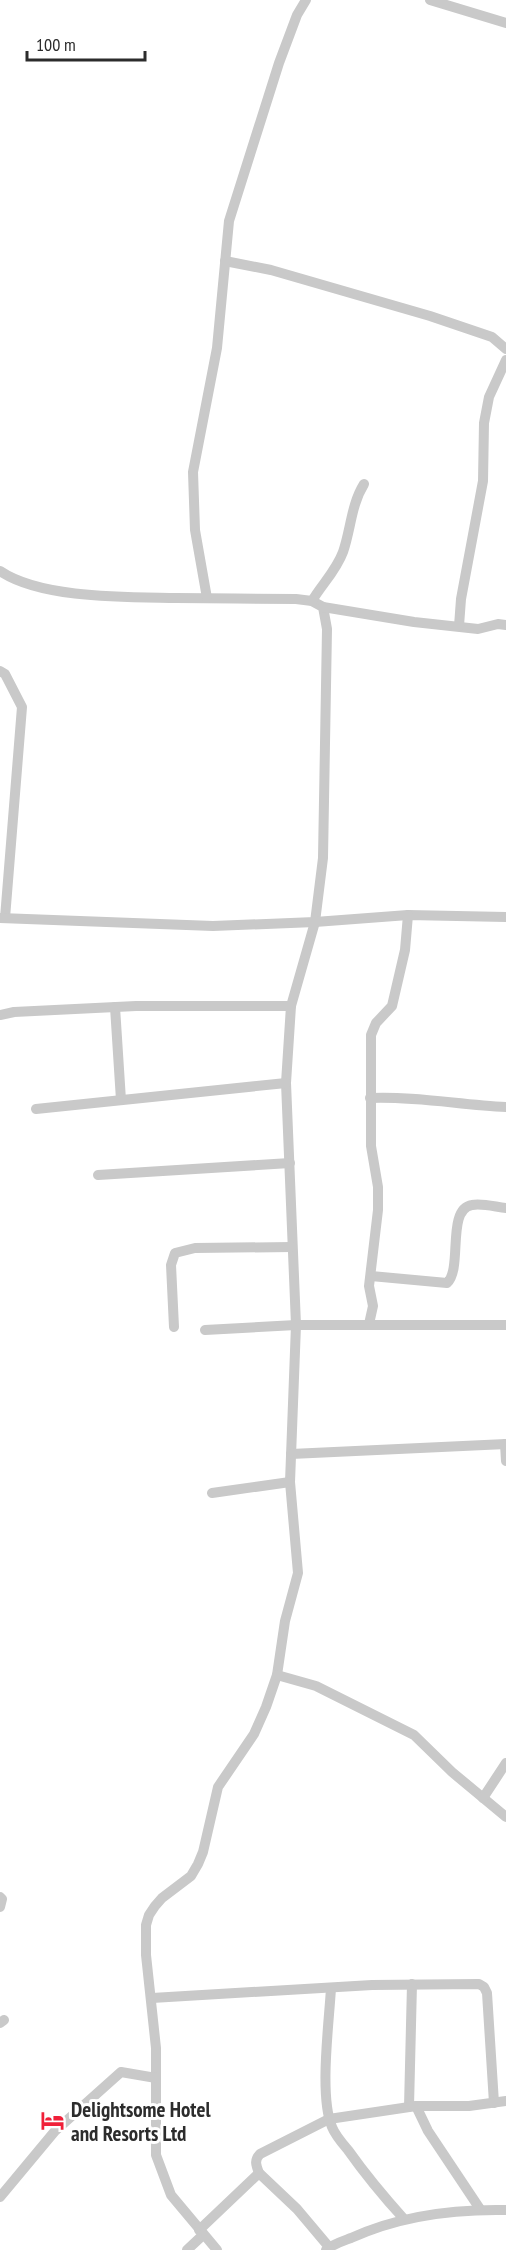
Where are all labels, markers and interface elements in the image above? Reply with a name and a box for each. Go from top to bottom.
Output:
scale bar [27,24,146,62]
text: 100 m [36,33,76,56]
place label: Delightsome Hotel and Resorts Ltd [71,2096,211,2147]
hotel icon: Delightsome Hotel and Resorts Ltd [40,2108,66,2134]

